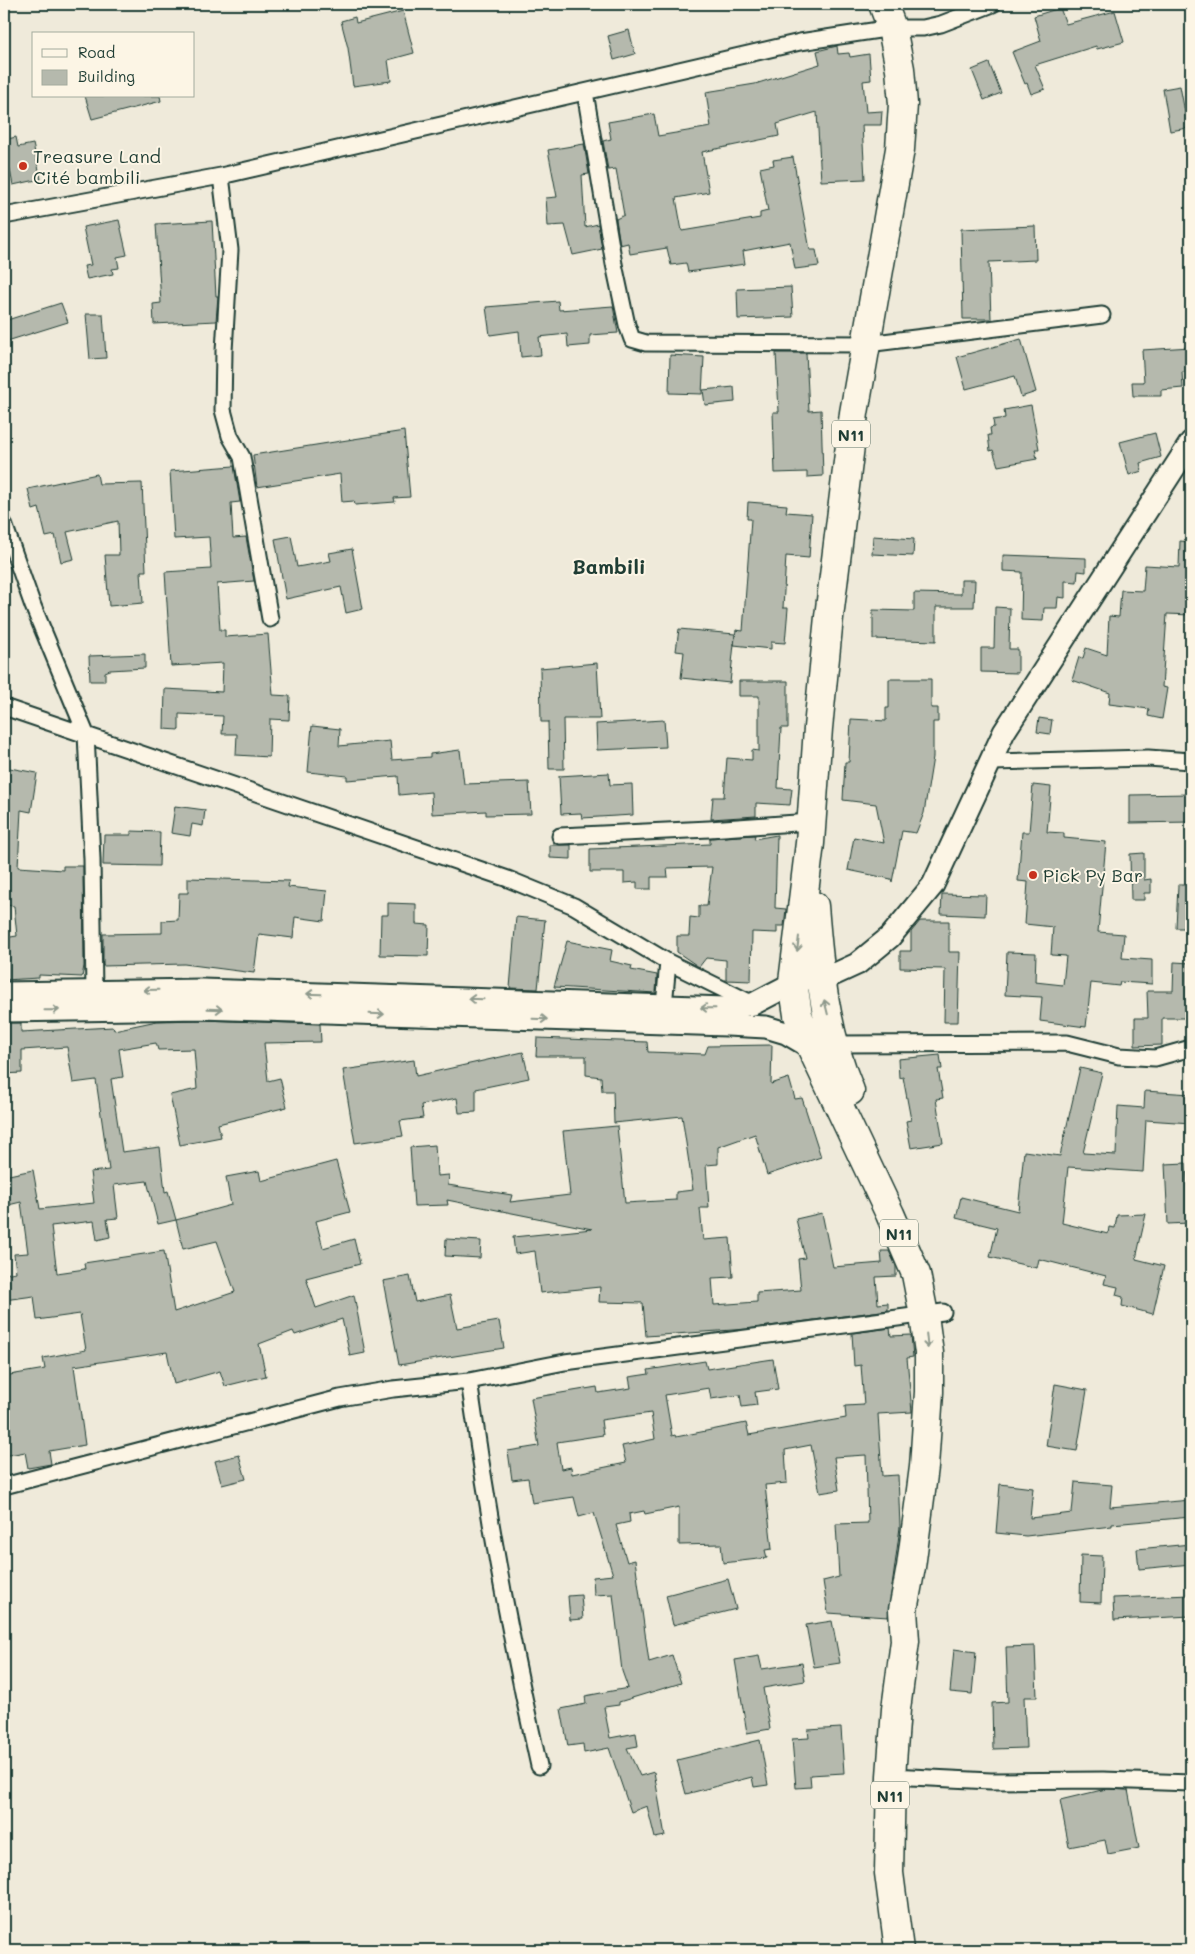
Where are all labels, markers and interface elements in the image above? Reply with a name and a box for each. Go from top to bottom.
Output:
legend [32,32,195,98]
text: Road [78,42,115,62]
text: Building [78,66,135,86]
place label: Treasure Land Cité bambili [33,144,161,189]
marker: Treasure Land Cité bambili [17,160,29,172]
road number: N11 [832,420,870,448]
district label: Bambili [572,553,646,579]
place label: Pick Py Bar [1043,863,1143,887]
marker: Pick Py Bar [1027,869,1039,881]
one-way arrow [792,936,802,952]
one-way arrow [143,986,159,995]
one-way arrow [306,989,322,998]
one-way arrow [468,995,484,1004]
one-way arrow [821,1000,830,1016]
one-way arrow [701,1003,717,1012]
one-way arrow [207,1004,223,1013]
one-way arrow [44,1005,60,1015]
one-way arrow [369,1009,385,1018]
one-way arrow [532,1014,548,1024]
road number: N11 [880,1220,918,1246]
one-way arrow [922,1333,932,1349]
road number: N11 [871,1782,909,1808]

